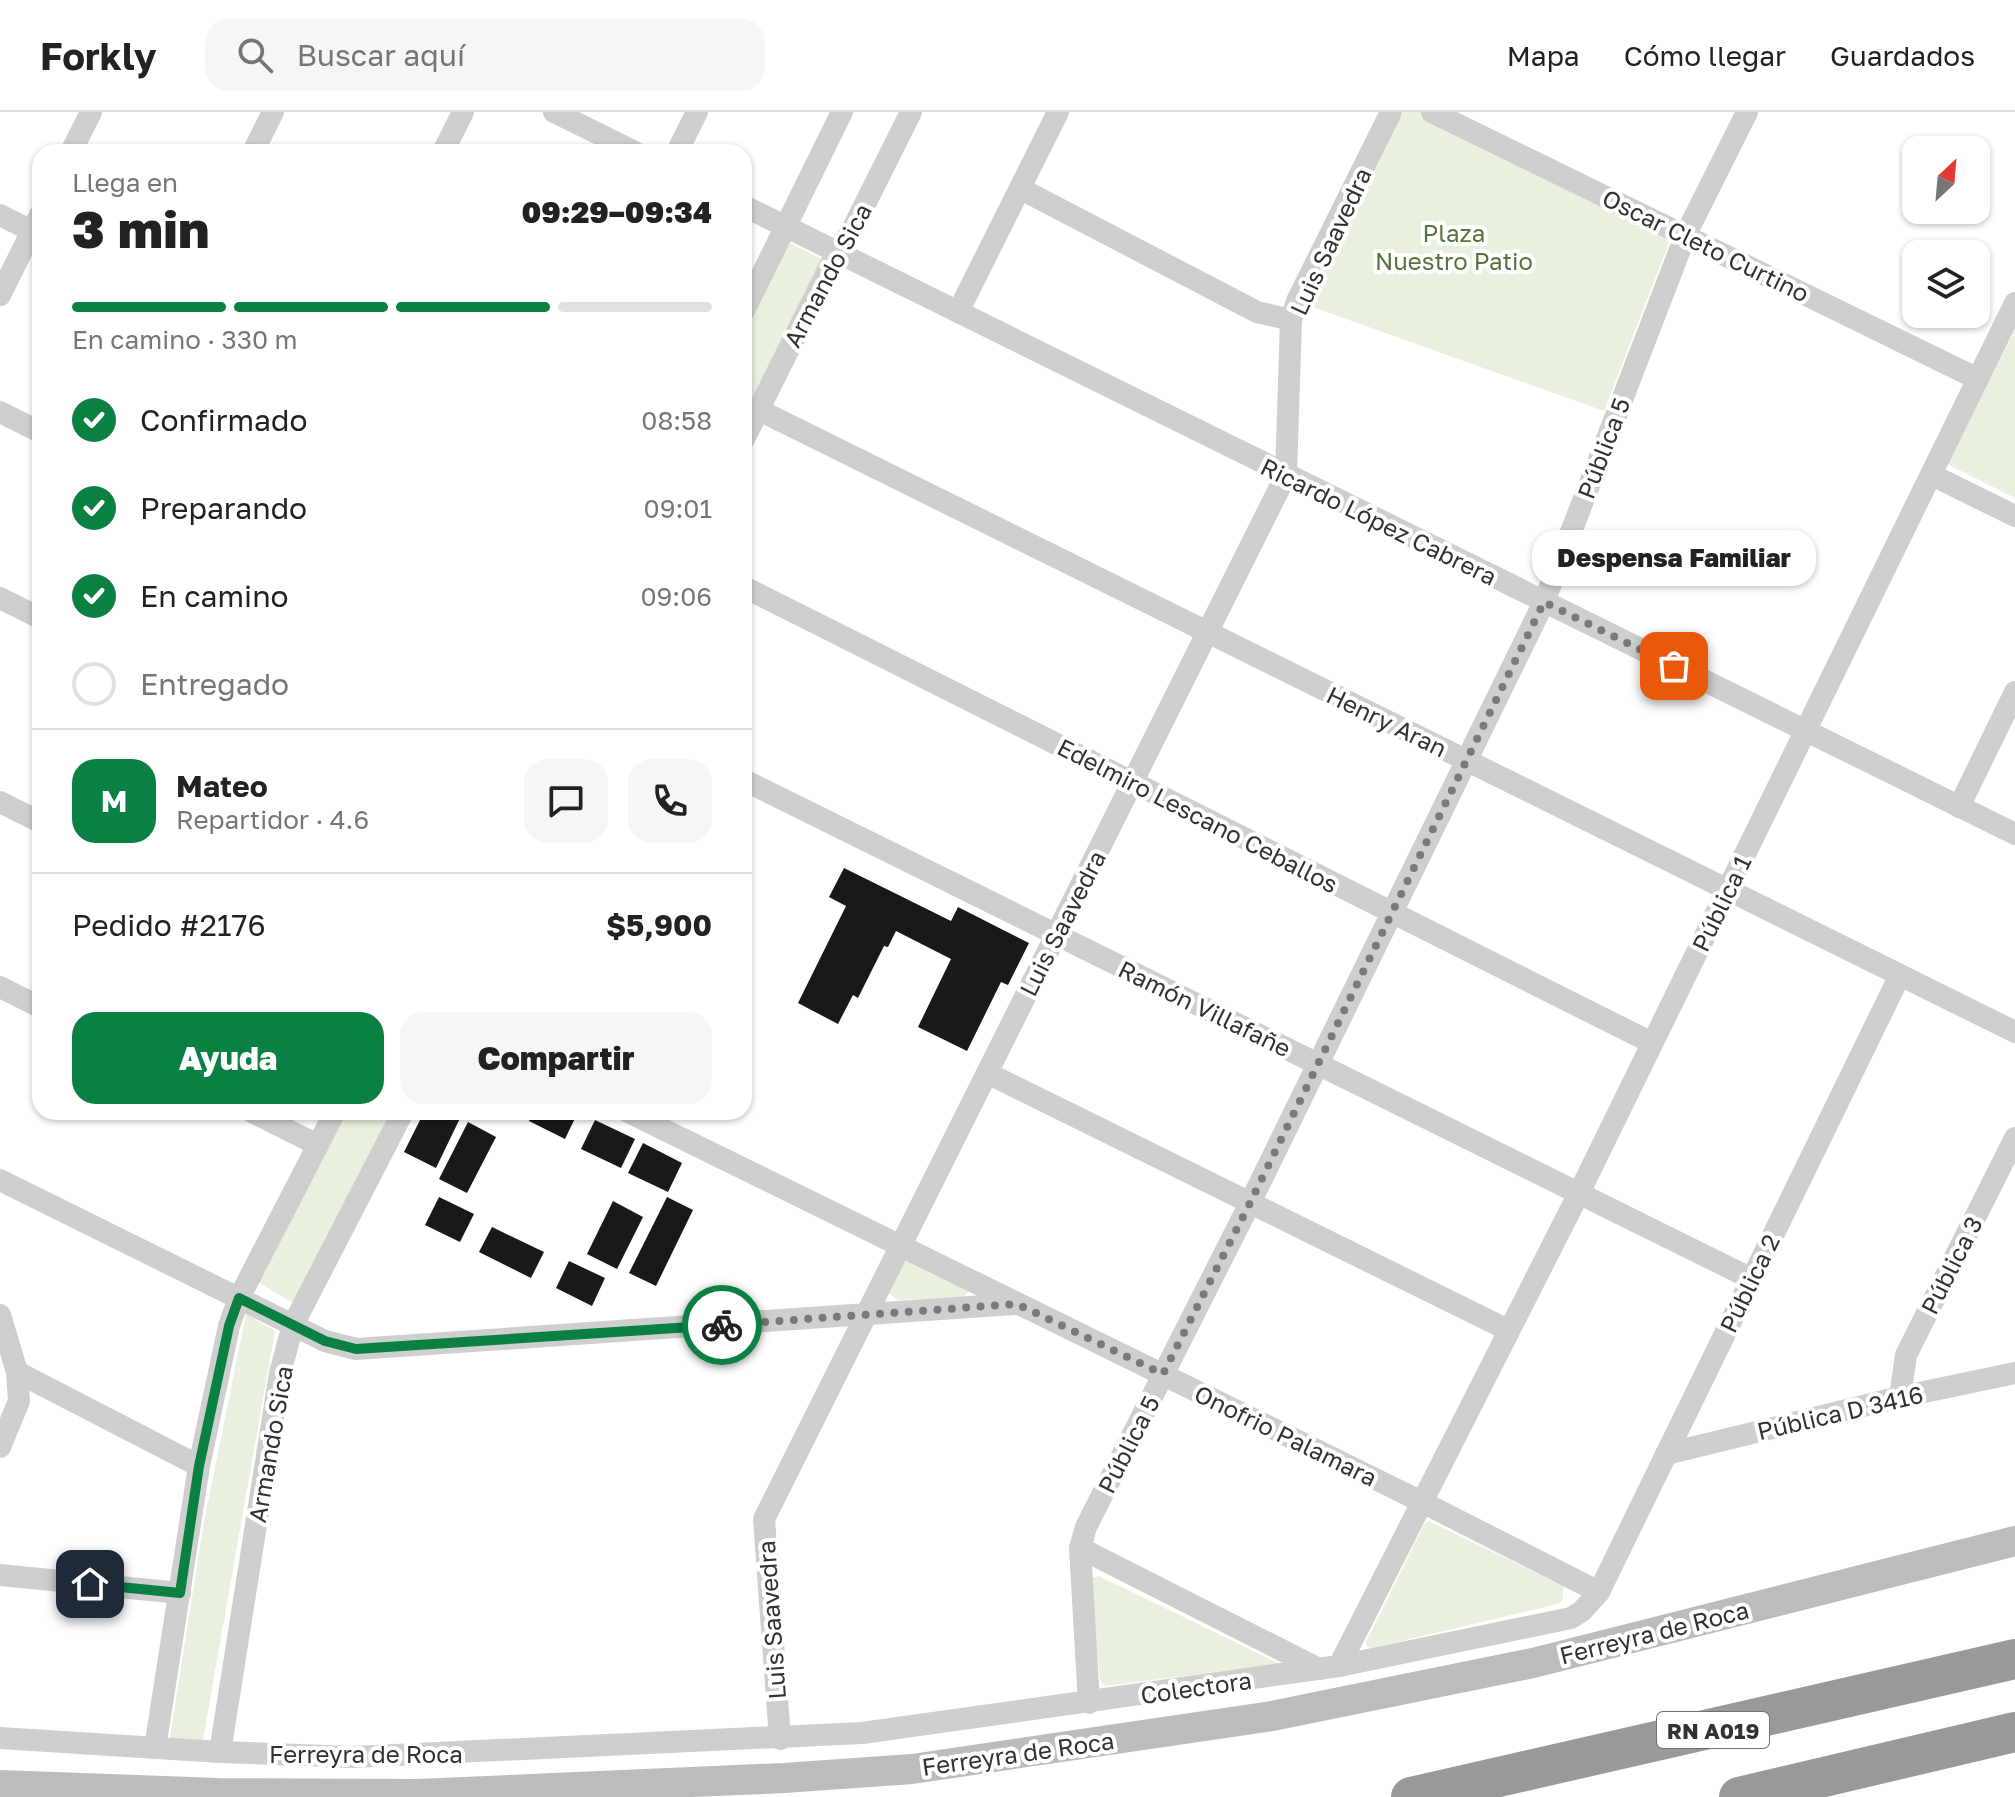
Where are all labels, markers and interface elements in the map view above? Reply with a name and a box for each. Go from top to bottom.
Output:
search box [205,19,765,91]
text: Forkly [40,33,157,78]
icon: search [233,33,277,77]
text: Buscar aquí [297,37,465,73]
text: Mapa [1507,39,1580,72]
text: Cómo llegar [1624,39,1786,72]
text: Guardados [1830,39,1975,72]
north arrow [1902,136,1990,224]
map controls [1902,136,1990,328]
street label: Luis Saavedra [1283,163,1377,319]
text: Llega en [72,167,178,198]
street label: Oscar Cleto Curtino [1598,182,1814,308]
text: 09:29–09:34 [522,194,712,230]
text: 3 min [72,197,209,259]
street label: Armando Sica [777,198,877,352]
park label: Plaza Nuestro Patio [1375,218,1533,275]
button: layers [1902,240,1990,328]
text: En camino · 330 m [72,324,298,355]
street label: Pública 5 [1571,393,1635,503]
icon: check [72,398,116,442]
text: Confirmado [140,402,308,438]
text: 08:58 [641,405,712,436]
street label: Ricardo López Cabrera [1256,451,1502,591]
icon: check [72,486,116,530]
text: Preparando [140,490,307,526]
text: 09:01 [644,493,712,524]
callout: Despensa Familiar [1532,530,1816,586]
text: Despensa Familiar [1557,542,1791,573]
icon: check [72,574,116,618]
text: En camino [140,578,289,614]
text: 09:06 [640,581,712,612]
pin [1640,632,1708,700]
icon: bag [1652,644,1696,688]
text: Entregado [140,666,289,702]
street label: Henry Aran [1322,679,1452,763]
street label: Edelmiro Lescano Ceballos [1053,732,1343,898]
button: chat [524,759,608,843]
button: phone [628,759,712,843]
text: Mateo [176,768,268,804]
text: M [101,783,127,819]
text: Repartidor · 4.6 [176,804,369,835]
street label: Luis Saavedra [1013,845,1111,1001]
street label: Pública 1 [1685,850,1757,956]
text: Pedido #2176 [72,907,266,943]
text: $5,900 [606,907,712,943]
street label: Ramón Villafañe [1114,954,1296,1062]
button: Ayuda [72,1012,384,1104]
button: Compartir [400,1012,712,1104]
street label: Pública 3 [1914,1211,1988,1319]
street label: Pública 2 [1713,1229,1785,1337]
courier [682,1285,762,1365]
icon: bike [700,1303,744,1347]
street label: Armando Sica [242,1363,298,1525]
street label: Onofrio Palamara [1190,1378,1382,1492]
street label: Pública D 3416 [1754,1379,1926,1445]
street label: Pública 5 [1091,1390,1165,1498]
street label: Luis Saavedra [751,1540,791,1700]
pin [56,1550,124,1618]
icon: home [68,1562,112,1606]
street label: Ferreyra de Roca [1556,1594,1752,1670]
street label: Colectora [1139,1665,1253,1709]
road number: RN A019 [1657,1712,1769,1748]
street label: Ferreyra de Roca [920,1725,1116,1781]
street label: Ferreyra de Roca [269,1739,463,1768]

